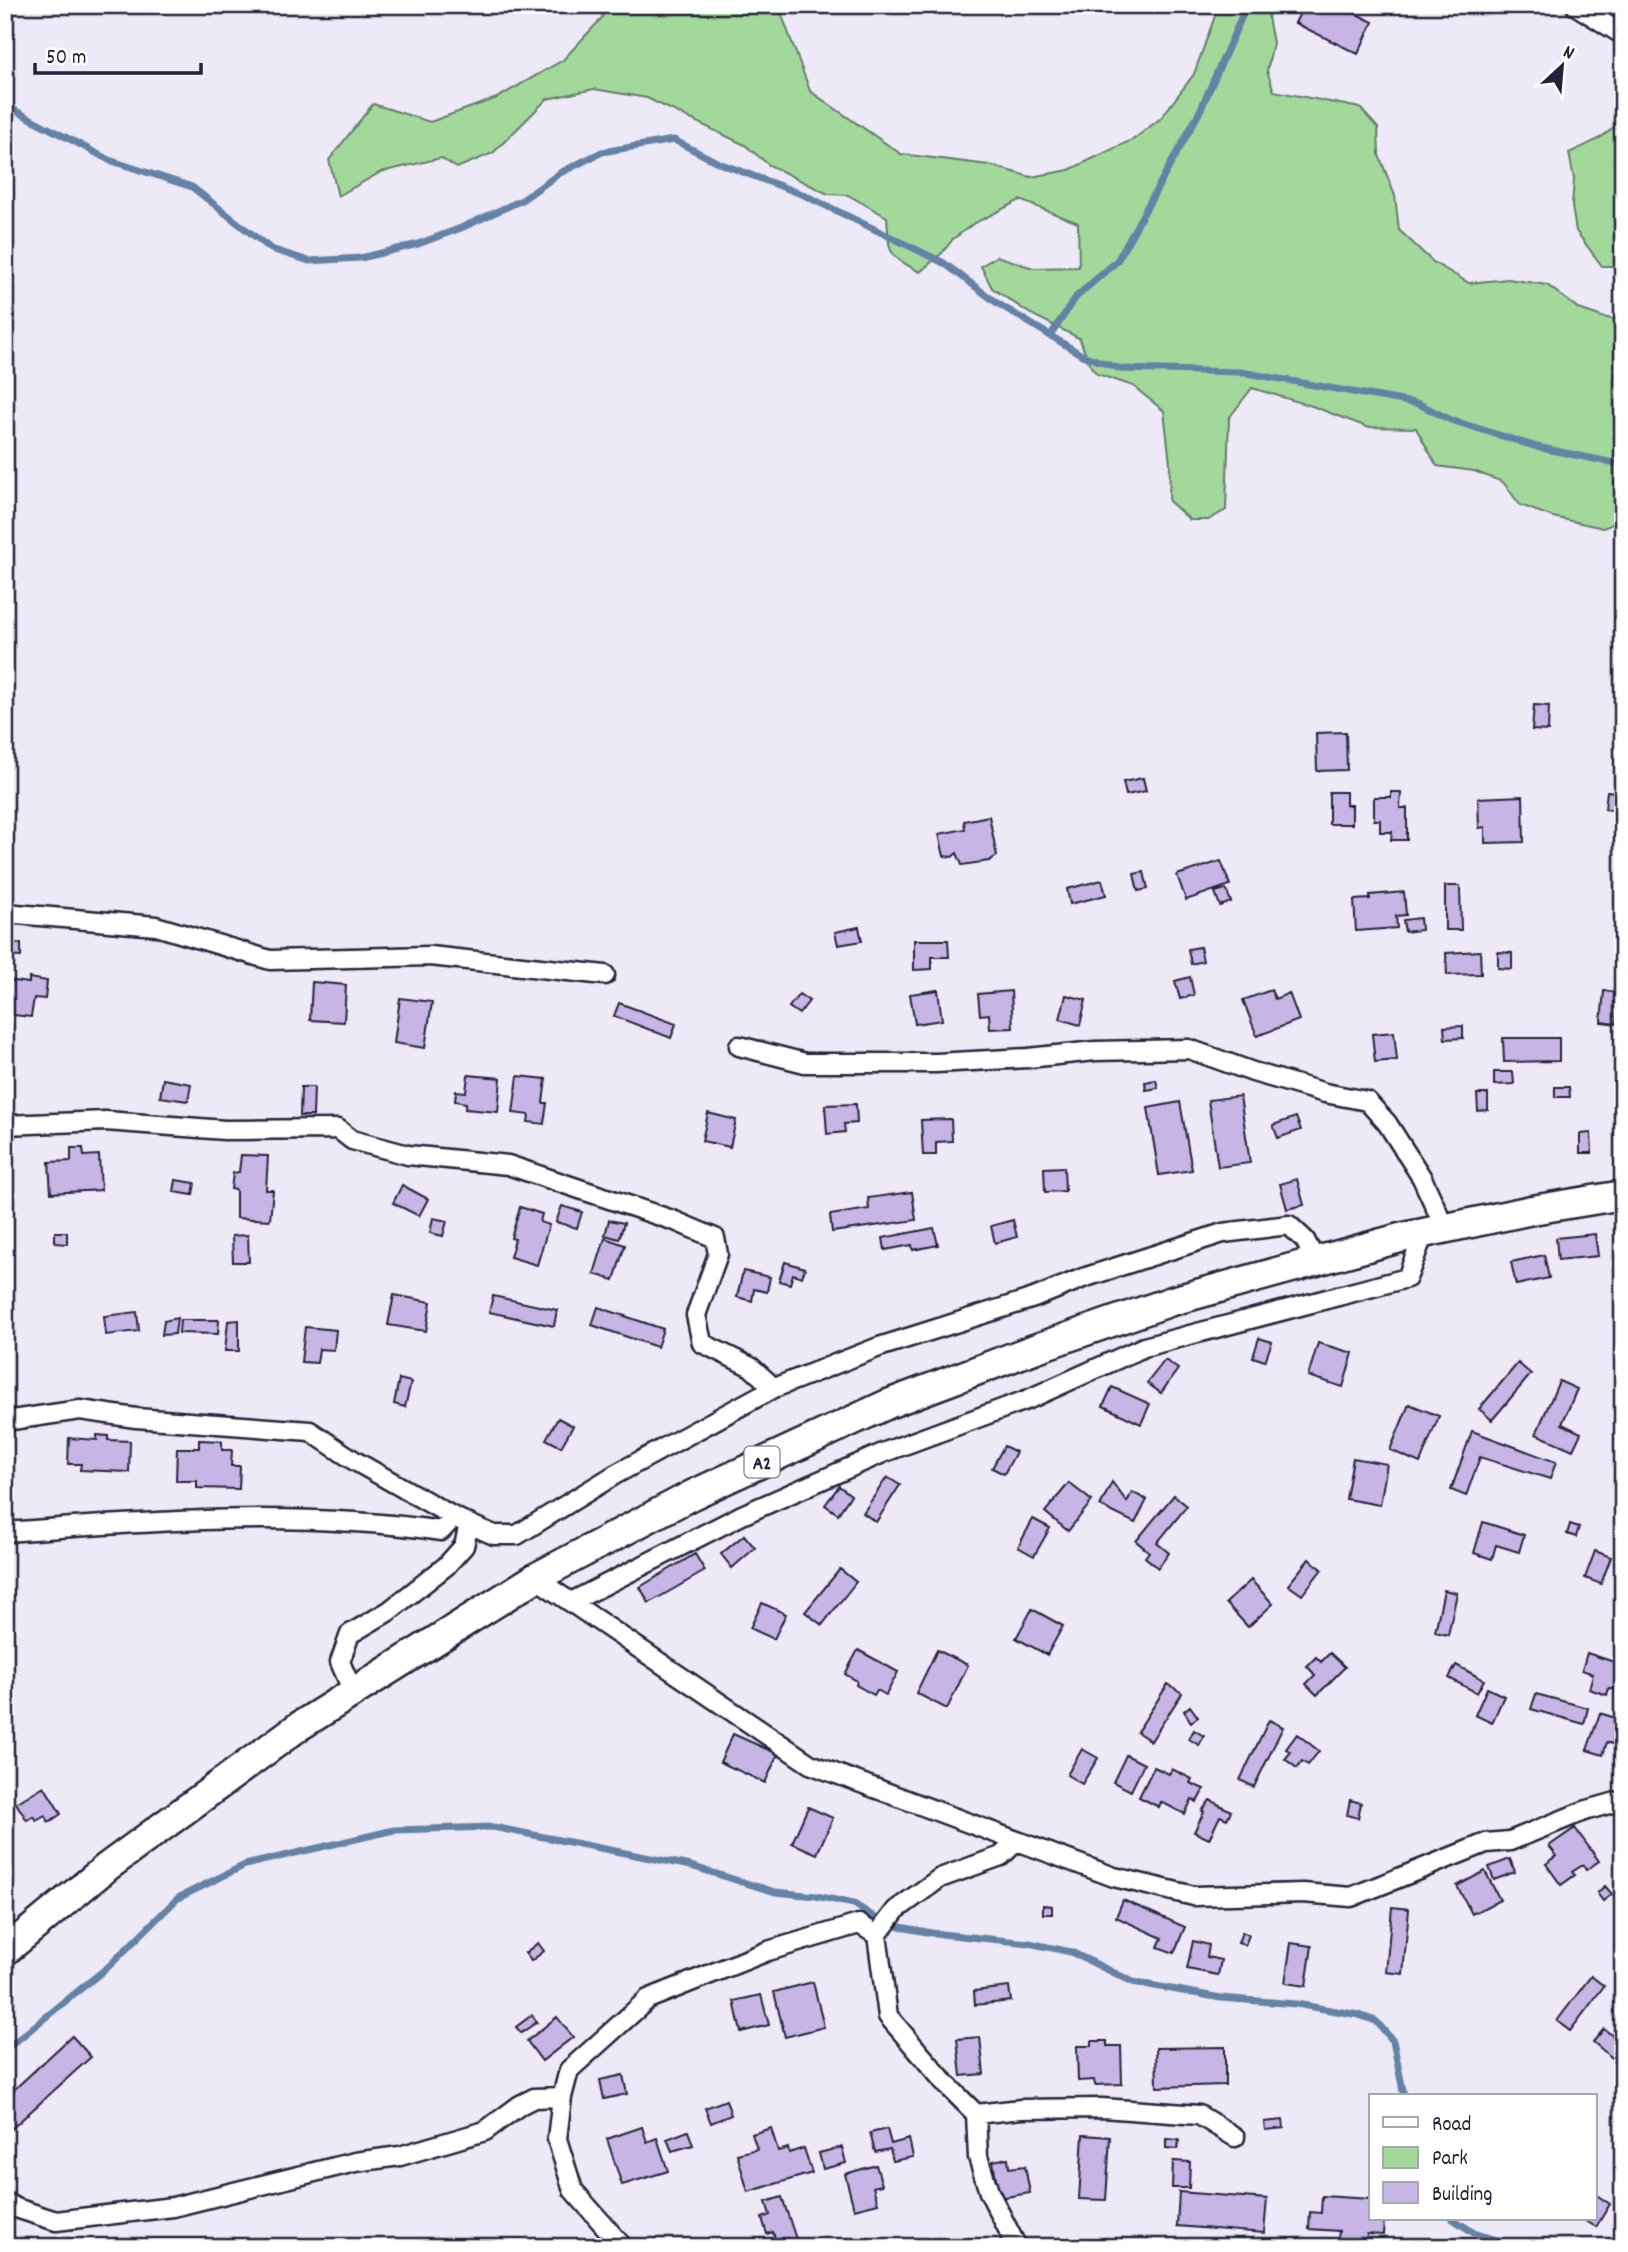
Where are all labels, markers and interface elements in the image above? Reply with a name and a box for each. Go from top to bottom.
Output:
scale bar [35,32,201,76]
north arrow [1526,32,1596,102]
text: N [1558,40,1578,68]
text: 50 m [46,44,86,74]
road number: A2 [744,1446,780,1478]
legend [1369,2094,1596,2220]
text: Road [1432,2111,1471,2141]
text: Park [1432,2145,1468,2175]
text: Building [1432,2181,1492,2211]

